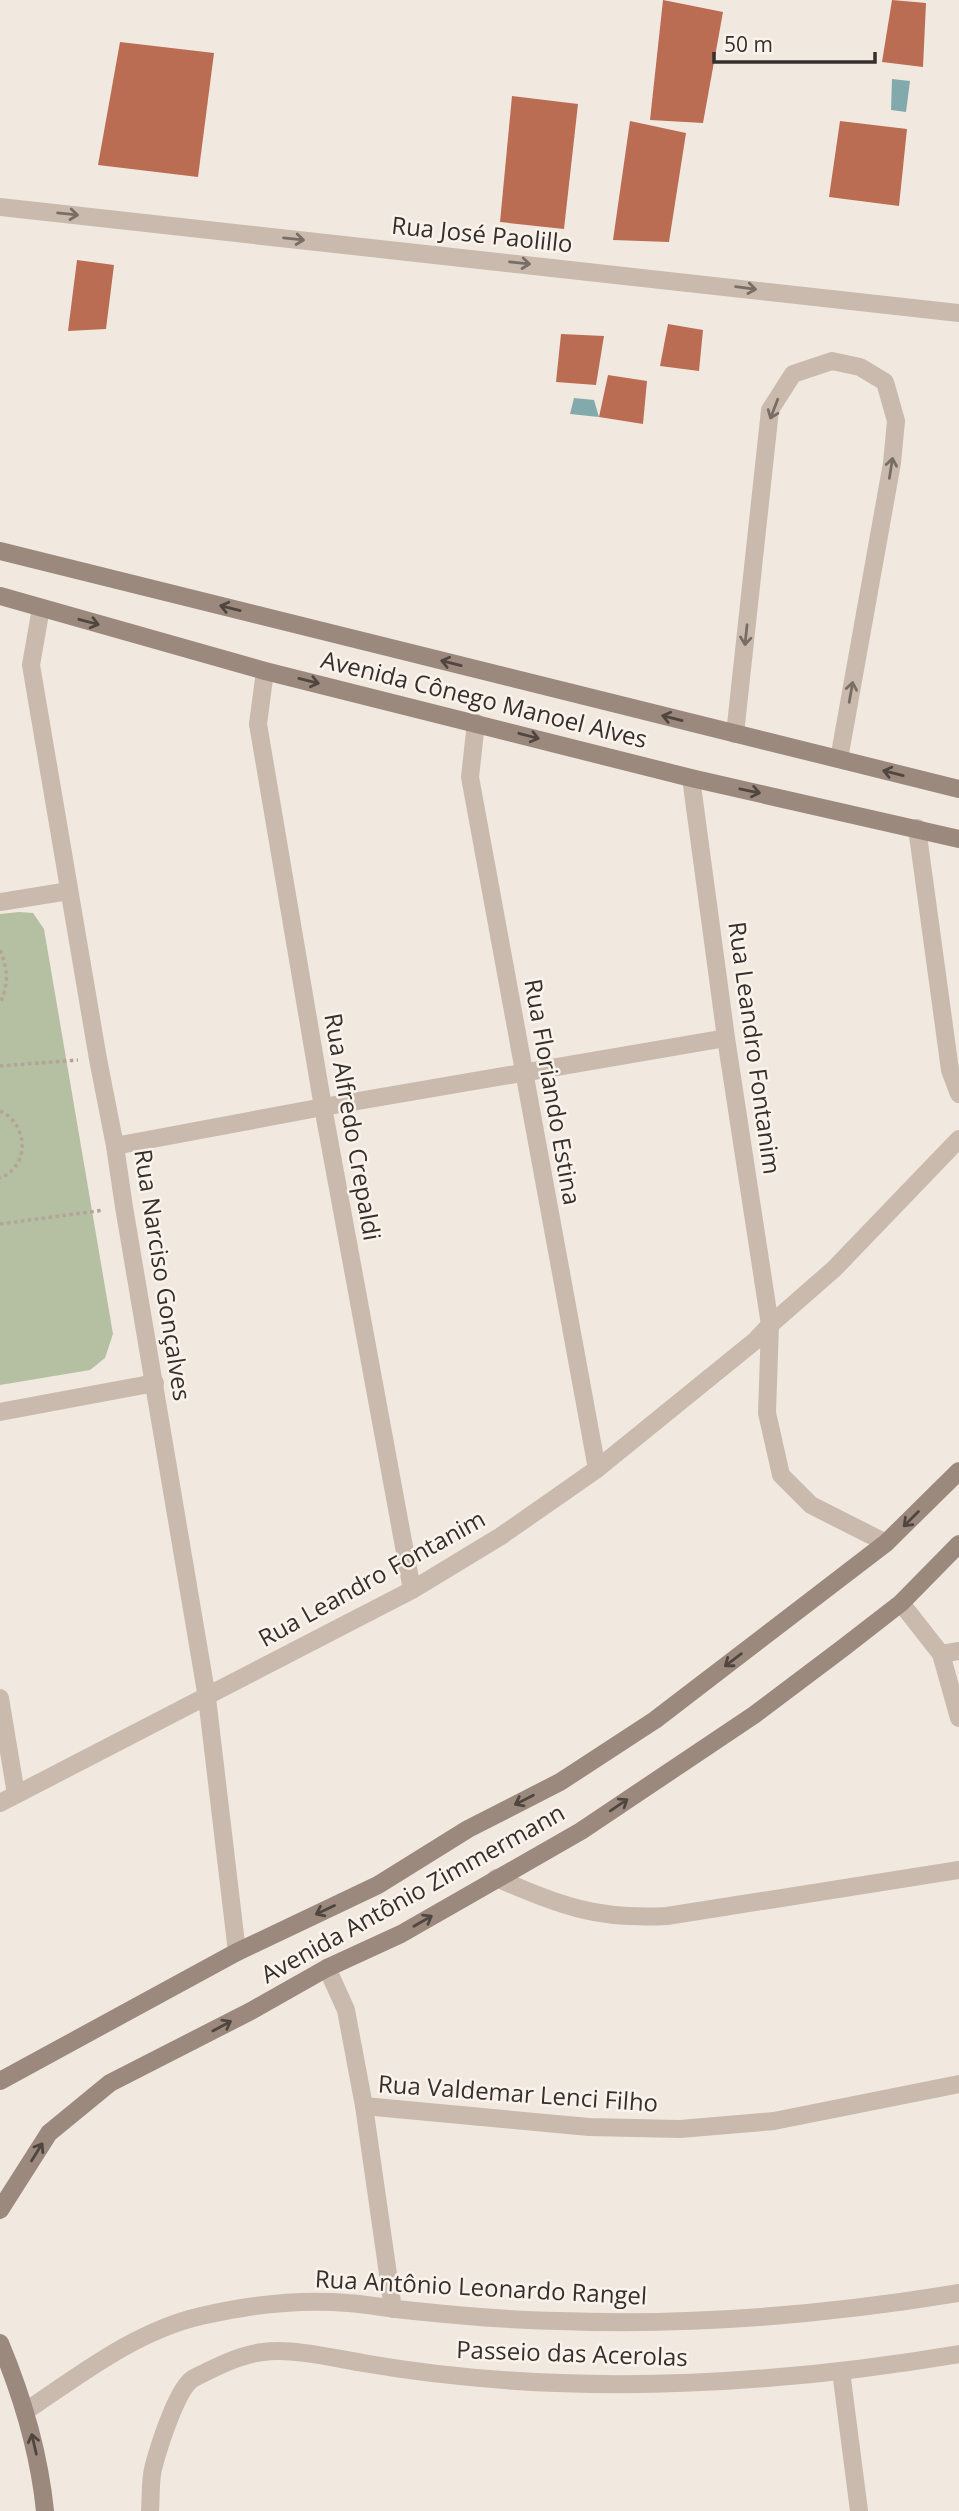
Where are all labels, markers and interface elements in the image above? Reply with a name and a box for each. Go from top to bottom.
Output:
scale bar [714,21,875,65]
text: 50 m [724,30,773,58]
one-way arrow [56,208,79,221]
street label: Rua José Paolillo [390,208,574,259]
one-way arrow [282,232,305,245]
one-way arrow [508,257,531,270]
one-way arrow [735,282,757,295]
one-way arrow [766,398,779,420]
one-way arrow [884,457,897,480]
one-way arrow [220,601,242,614]
one-way arrow [78,616,100,629]
one-way arrow [739,623,752,645]
street label: Avenida Cônego Manoel Alves [318,642,651,755]
one-way arrow [440,656,463,669]
one-way arrow [297,675,320,688]
one-way arrow [845,681,858,704]
one-way arrow [661,711,684,724]
one-way arrow [518,730,540,743]
one-way arrow [882,766,905,779]
one-way arrow [738,785,761,799]
street label: Rua Leandro Fontanim [721,919,790,1176]
street label: Rua Floriando Estina [517,976,590,1207]
street label: Rua Alfredo Crepaldi [317,1010,390,1243]
street label: Rua Narciso Gonçalves [127,1147,200,1403]
street label: Rua Leandro Fontanim [252,1502,491,1654]
one-way arrow [902,1510,919,1527]
one-way arrow [724,1653,743,1668]
one-way arrow [514,1794,535,1808]
street label: Avenida Antônio Zimmermann [254,1795,570,1990]
one-way arrow [609,1798,628,1812]
one-way arrow [315,1904,336,1917]
one-way arrow [413,1914,433,1928]
one-way arrow [211,2019,232,2032]
street label: Rua Valdemar Lenci Filho [377,2066,659,2119]
one-way arrow [30,2143,44,2163]
street label: Rua Antônio Leonardo Rangel [314,2261,648,2312]
street label: Passeio das Acerolas [456,2332,688,2373]
one-way arrow [27,2433,40,2456]

